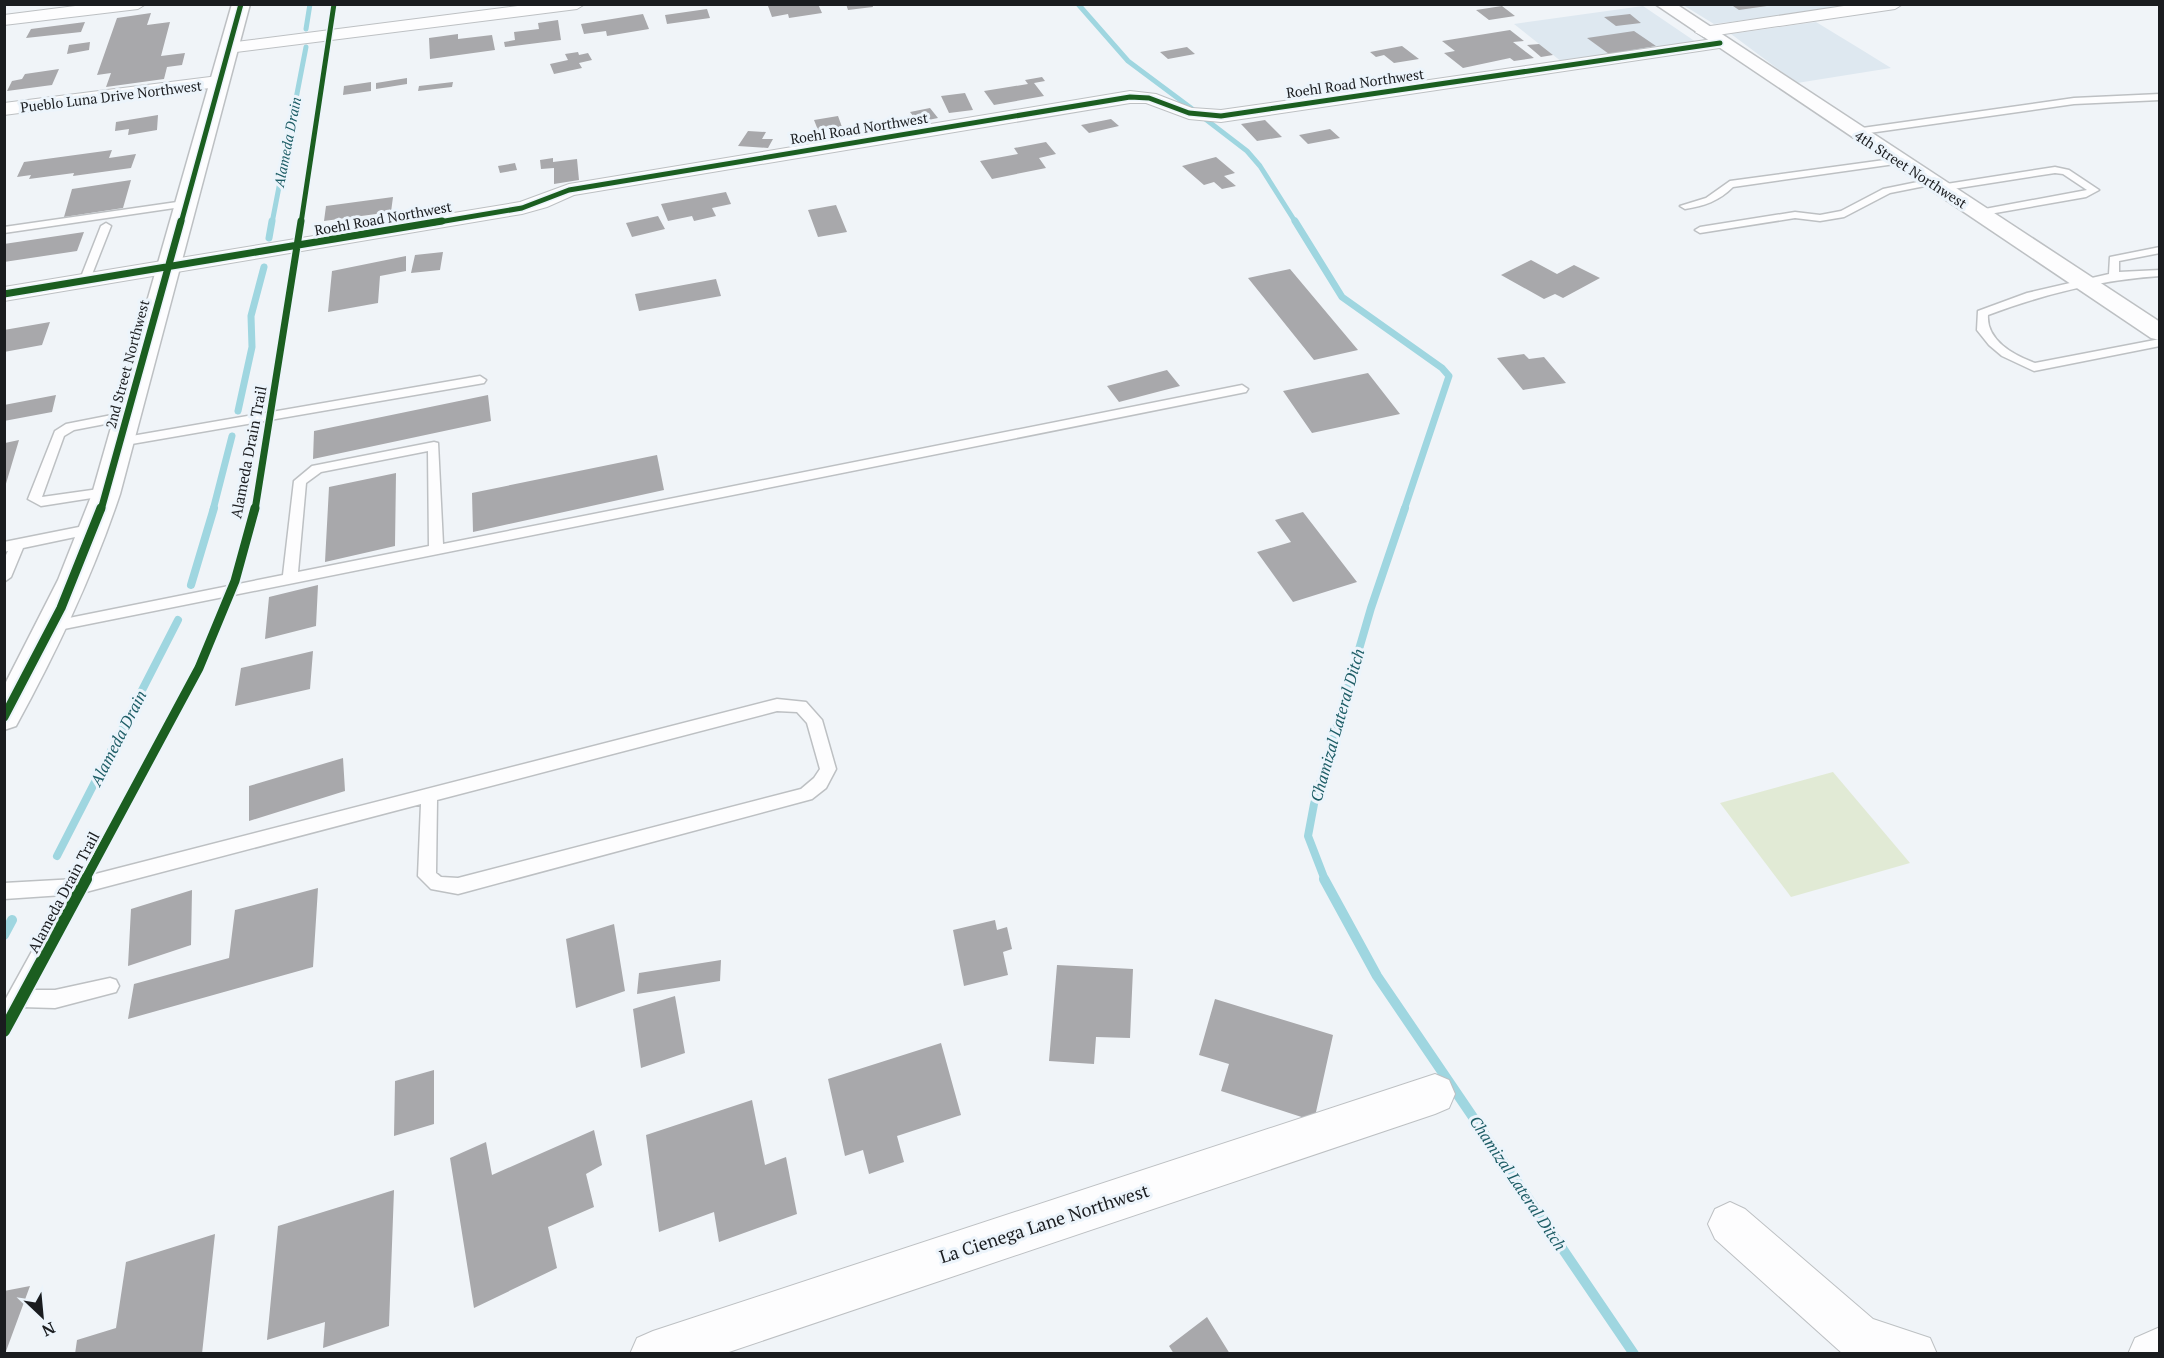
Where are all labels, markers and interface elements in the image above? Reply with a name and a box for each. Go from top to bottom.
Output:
street label: Roehl Road Northwest [1285,64,1426,102]
street label: Pueblo Luna Drive Northwest [19,75,204,117]
water label: Alameda Drain [269,95,305,190]
street label: Roehl Road Northwest [789,108,930,148]
street label: 4th Street Northwest [1851,126,1971,213]
street label: Roehl Road Northwest [313,196,454,239]
street label: 2nd Street Northwest [101,297,154,431]
street label: Alameda Drain Trail [225,384,271,520]
water label: Chamizal Lateral Ditch [1305,646,1369,804]
water label: Alameda Drain [84,687,151,790]
street label: Alameda Drain Trail [23,828,103,956]
water label: Chamizal Lateral Ditch [1465,1111,1571,1255]
street label: La Cienega Lane Northwest [936,1178,1152,1268]
north arrow [12,1286,72,1346]
text: N [38,1317,59,1342]

